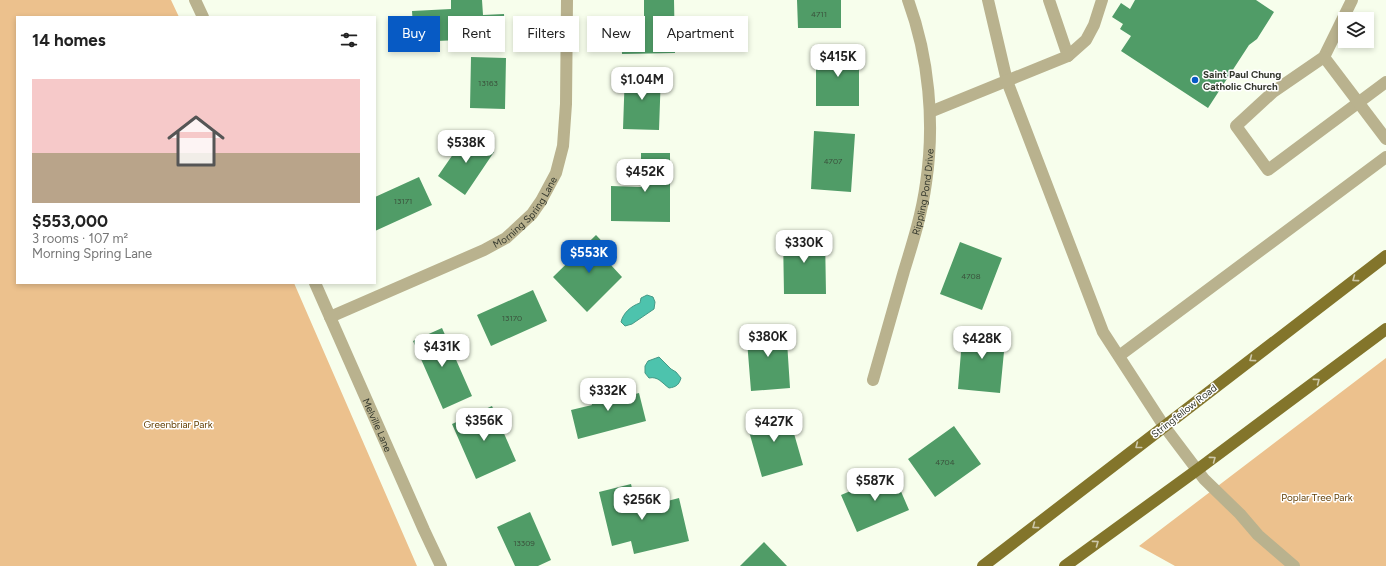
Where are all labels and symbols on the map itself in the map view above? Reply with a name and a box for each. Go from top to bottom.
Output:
house number: 4711 [811,9,827,19]
pin: $415K [810,44,866,78]
pin: $1.04M [609,67,675,101]
place label: Saint Paul Chung Catholic Church [1203,68,1281,93]
marker: Saint Paul Chung Catholic Church [1190,75,1200,85]
house number: 13163 [478,78,498,88]
pin: $538K [438,130,494,164]
street label: Rippling Pond Drive [909,148,936,236]
house number: 4707 [824,156,843,166]
pin: $452K [617,159,673,193]
street label: Morning Spring Lane [490,174,560,251]
house number: 13171 [394,196,412,206]
pin: $330K [776,230,832,264]
pin: $553K [561,240,617,274]
house number: 4708 [961,271,981,281]
one-way arrow [1352,275,1359,282]
house number: 13170 [502,313,522,323]
pin: $380K [740,324,796,358]
pin: $428K [954,326,1010,360]
pin: $431K [414,334,470,368]
one-way arrow [1249,354,1256,361]
pin: $332K [580,378,636,412]
one-way arrow [1313,378,1320,386]
street label: Stringfellow Road [1149,381,1219,441]
street label: Melville Lane [360,396,395,454]
pin: $356K [456,408,512,442]
pin: $427K [746,409,802,443]
park label: Greenbriar Park [143,418,213,431]
one-way arrow [1135,442,1142,449]
one-way arrow [1208,456,1215,463]
house number: 4704 [935,457,955,467]
pin: $587K [847,468,903,502]
pin: $256K [614,487,670,521]
park label: Poplar Tree Park [1281,491,1353,504]
one-way arrow [1033,521,1040,528]
house number: 13309 [513,538,535,548]
one-way arrow [1092,541,1099,548]

